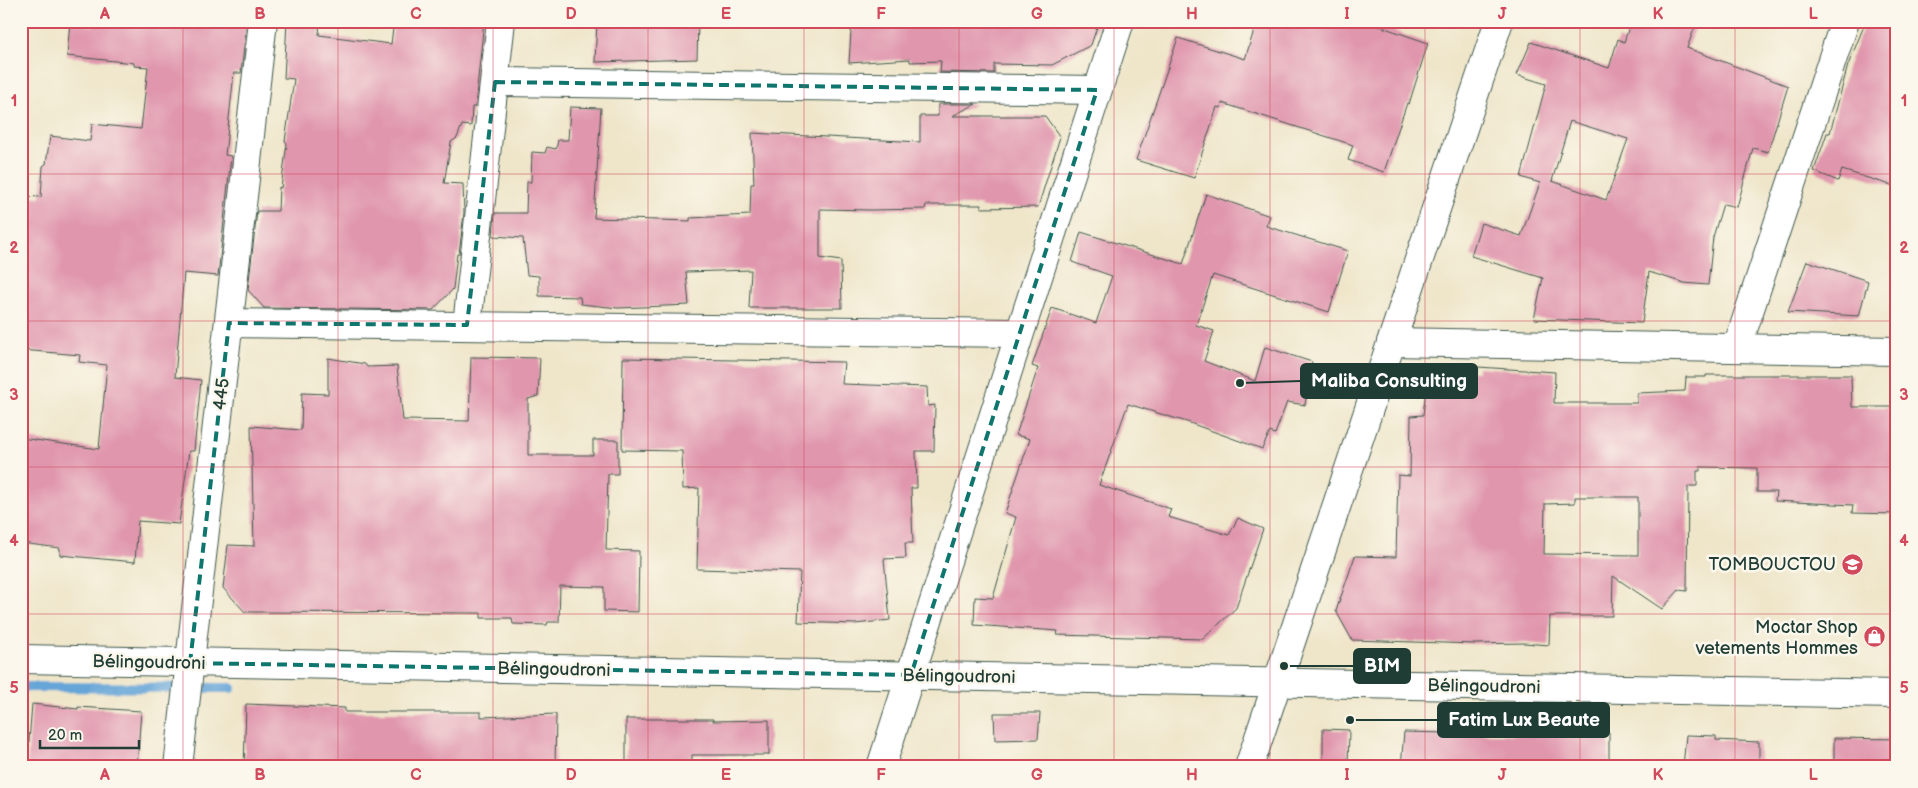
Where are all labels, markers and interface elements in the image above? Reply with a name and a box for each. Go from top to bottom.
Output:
text: A [99,5,110,24]
text: B [254,5,266,24]
text: C [410,5,422,24]
text: D [565,5,577,24]
text: E [721,5,731,24]
text: F [876,5,886,24]
text: G [1031,5,1043,24]
text: H [1186,5,1198,24]
text: I [1344,5,1350,24]
text: J [1498,5,1507,24]
text: K [1653,5,1664,24]
text: L [1808,5,1818,24]
text: 1 [11,92,17,111]
text: 1 [1901,92,1907,111]
text: 2 [9,239,19,258]
text: 2 [1899,239,1909,258]
callout: Maliba Consulting [1301,364,1477,398]
text: Maliba Consulting [1311,370,1467,393]
street label: 445 [209,377,234,411]
text: 3 [9,386,19,405]
text: 3 [1899,386,1909,405]
text: 4 [9,532,19,551]
text: 4 [1899,532,1909,551]
school or university icon: TOMBOUCTOU [1840,552,1864,576]
place label: TOMBOUCTOU [1709,554,1836,575]
place label: Moctar Shop vetements Hommes [1695,617,1858,659]
shop icon: Moctar Shop vetements Hommes [1862,625,1886,649]
callout: BIM [1354,649,1410,683]
street label: Bélingoudroni [92,651,206,674]
text: BIM [1364,655,1400,678]
street label: Bélingoudroni [497,658,611,681]
street label: Bélingoudroni [902,665,1016,688]
street label: Bélingoudroni [1427,675,1541,698]
text: 5 [9,679,19,698]
text: 5 [1899,679,1909,698]
callout: Fatim Lux Beaute [1438,703,1609,737]
text: Fatim Lux Beaute [1448,709,1600,732]
scale bar [40,718,139,750]
text: 20 m [48,726,82,745]
text: A [99,766,110,785]
text: B [254,766,266,785]
text: C [410,766,422,785]
text: D [565,766,577,785]
text: E [721,766,731,785]
text: F [876,766,886,785]
text: G [1031,766,1043,785]
text: H [1186,766,1198,785]
text: I [1344,766,1350,785]
text: J [1498,766,1507,785]
text: K [1653,766,1664,785]
text: L [1808,766,1818,785]

